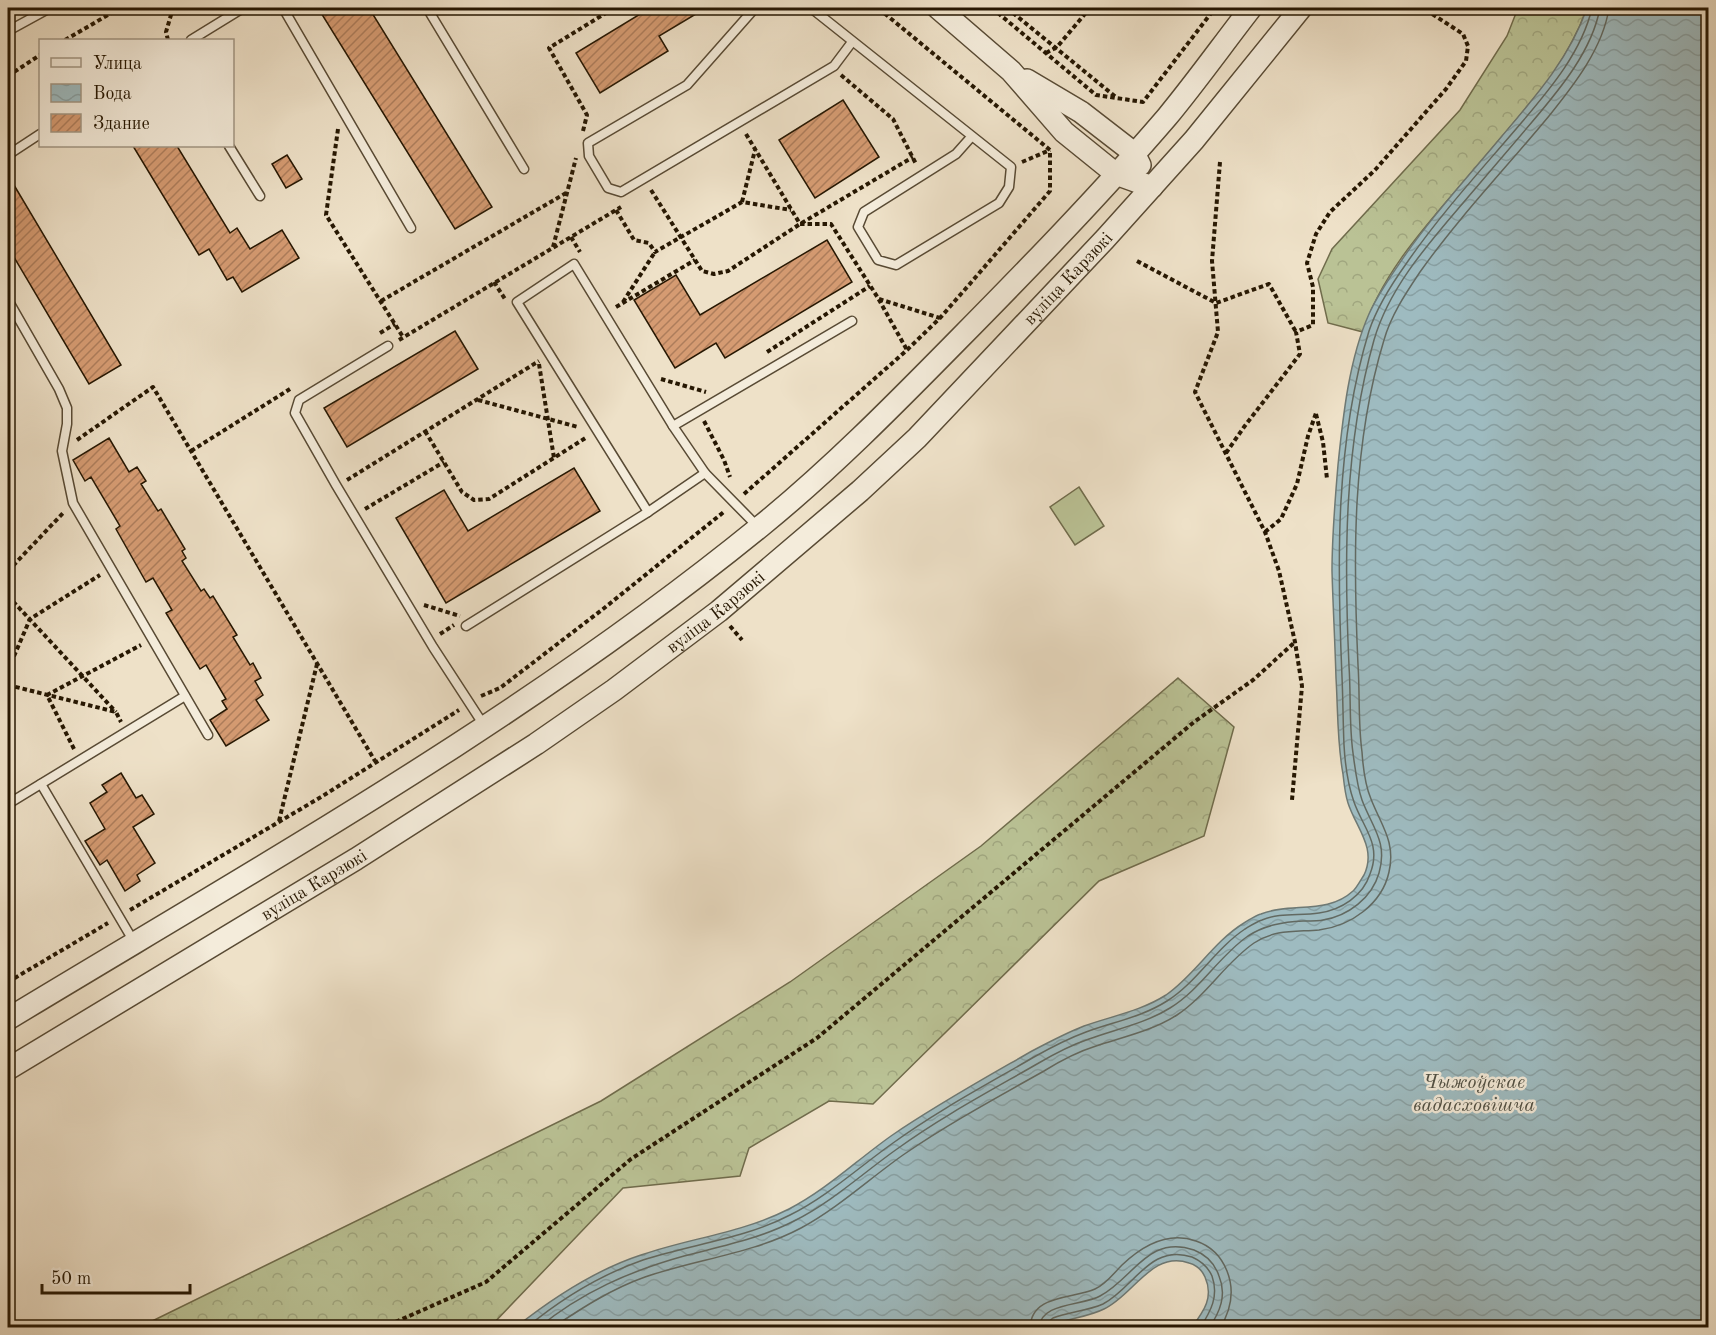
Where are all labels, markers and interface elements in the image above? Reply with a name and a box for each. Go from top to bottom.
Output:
legend [39,39,234,147]
text: Улица [93,55,142,73]
text: Вода [93,85,132,103]
text: Здание [93,115,150,133]
street label: вуліца Карзюкі [1021,229,1116,329]
street label: вуліца Карзюкі [664,568,769,657]
street label: вуліца Карзюкі [258,847,370,924]
water label: Чыжоўскае вадасховішча [1413,1073,1535,1116]
scale bar [42,1257,190,1295]
text: 50 m [51,1270,91,1288]

